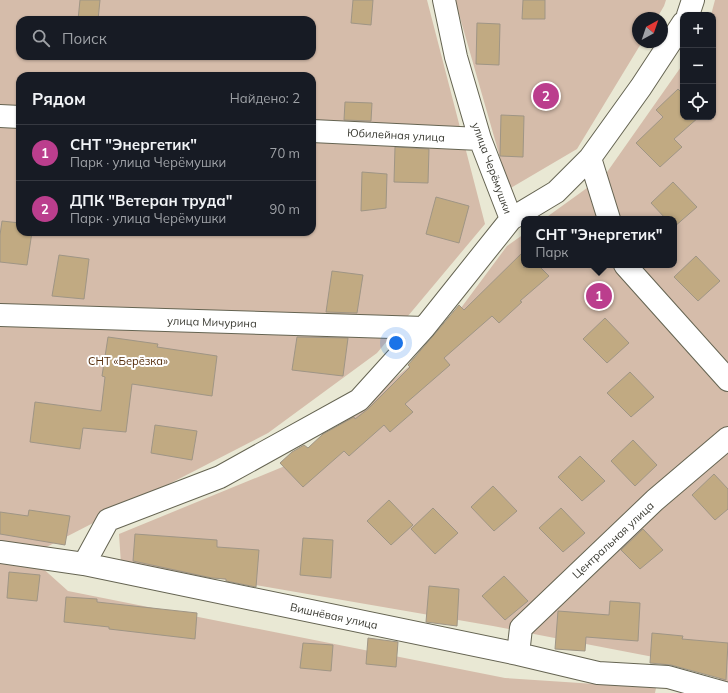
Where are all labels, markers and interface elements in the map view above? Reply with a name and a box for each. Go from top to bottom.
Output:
north arrow [632,12,668,48]
map controls [680,12,716,120]
button: + [680,12,716,48]
search box [16,16,316,60]
icon: search [30,27,52,49]
text: Поиск [62,29,107,48]
button: − [680,48,716,84]
pin: 2 [533,81,559,111]
button: locate [680,84,716,120]
text: Рядом [32,88,86,109]
text: Найдено: 2 [230,90,300,106]
street label: улица Черёмушки [469,120,515,216]
street label: Юбилейная улица [347,125,445,145]
text: СНТ "Энергетик" [70,135,197,154]
text: 1 [41,145,49,161]
text: 70 m [270,145,300,161]
text: Парк · улица Черёмушки [70,154,226,170]
text: ДПК "Ветеран труда" [70,191,232,210]
text: 2 [41,201,49,217]
text: 90 m [270,201,300,217]
text: Парк · улица Черёмушки [70,210,226,226]
popup [521,216,677,268]
text: СНТ "Энергетик" [536,225,662,244]
text: Парк [536,244,568,260]
pin: 1 [586,281,612,311]
street label: улица Мичурина [167,313,257,331]
your location [386,333,406,353]
park label: СНТ «Берёзка» [88,354,168,368]
street label: Центральная улица [569,498,657,582]
street label: Вишнёвая улица [289,600,379,632]

